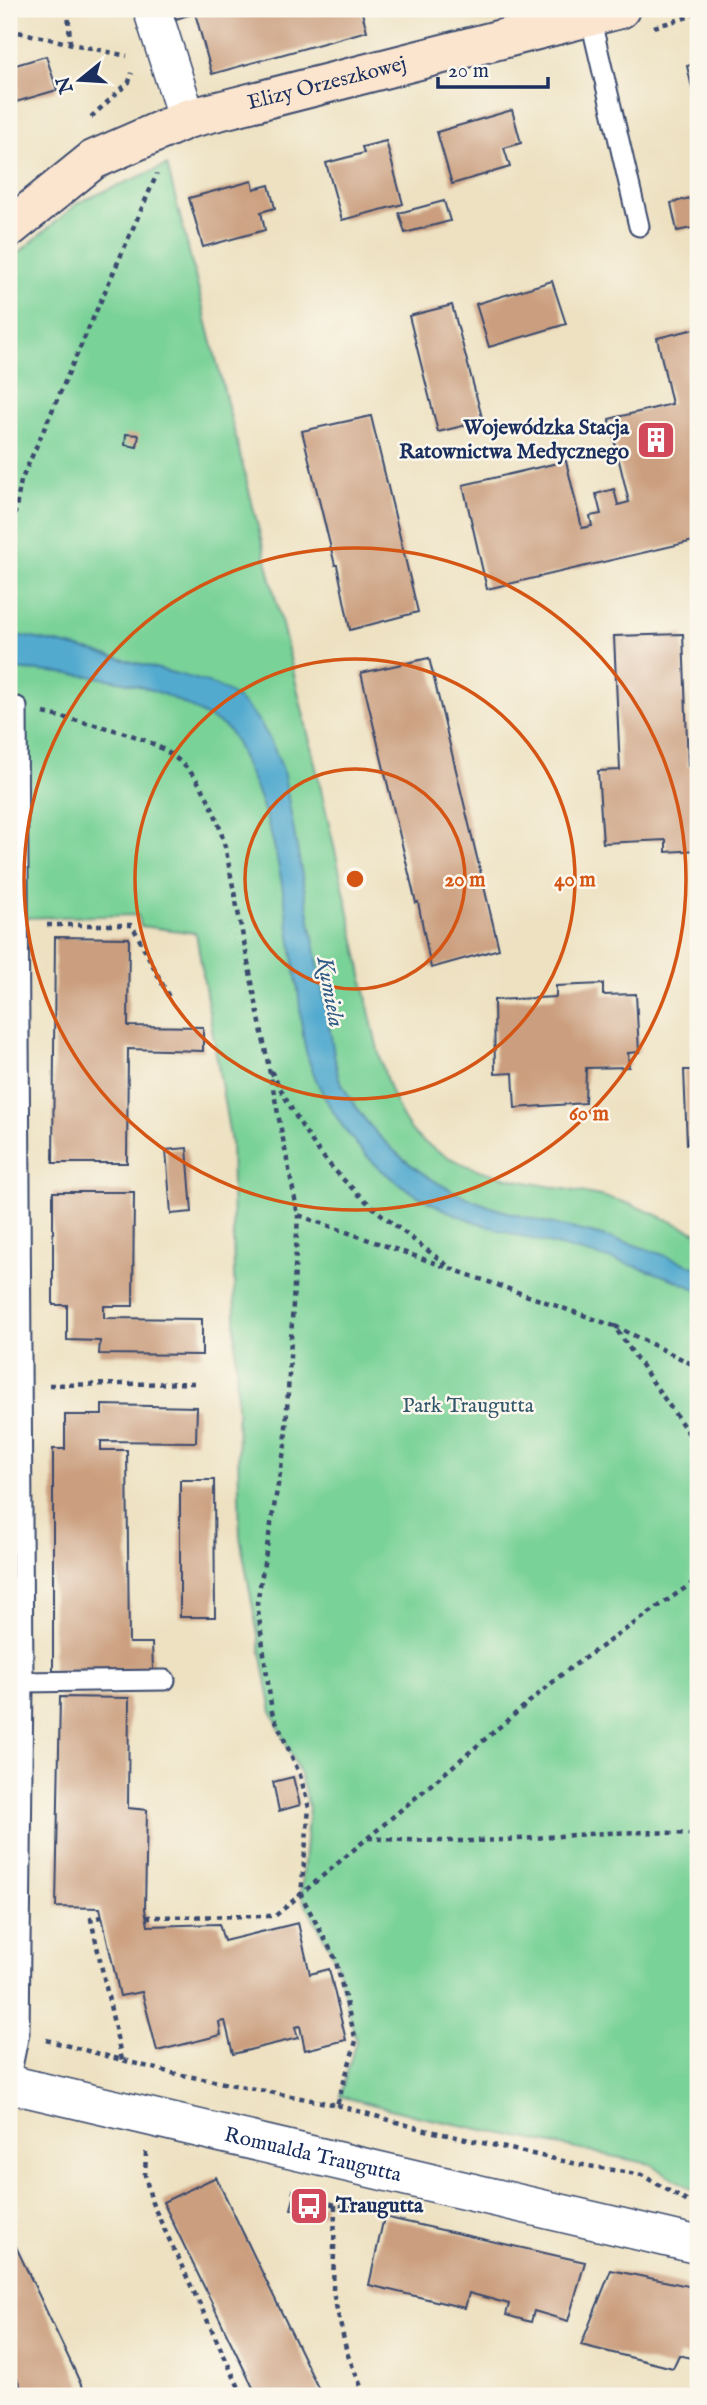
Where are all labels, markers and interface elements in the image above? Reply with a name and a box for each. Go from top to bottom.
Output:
north arrow [46,46,116,116]
scale bar [438,46,548,90]
street label: Elizy Orzeszkowej [245,50,409,117]
text: 20 m [448,58,489,85]
text: N [52,73,80,97]
place label: Wojewódzka Stacja Ratownictwa Medycznego [399,415,630,466]
building icon: Wojewódzka Stacja Ratownictwa Medycznego [635,419,677,461]
centre of rings [343,867,367,891]
text: 20 m [445,867,486,894]
text: 40 m [554,867,596,894]
water label: Kumiela [309,953,350,1030]
text: 60 m [569,1101,610,1128]
park label: Park Traugutta [402,1393,535,1420]
street label: Romualda Traugutta [222,2121,405,2189]
bus stop icon: Traugutta [288,2185,330,2227]
place label: Traugutta [335,2193,424,2220]

